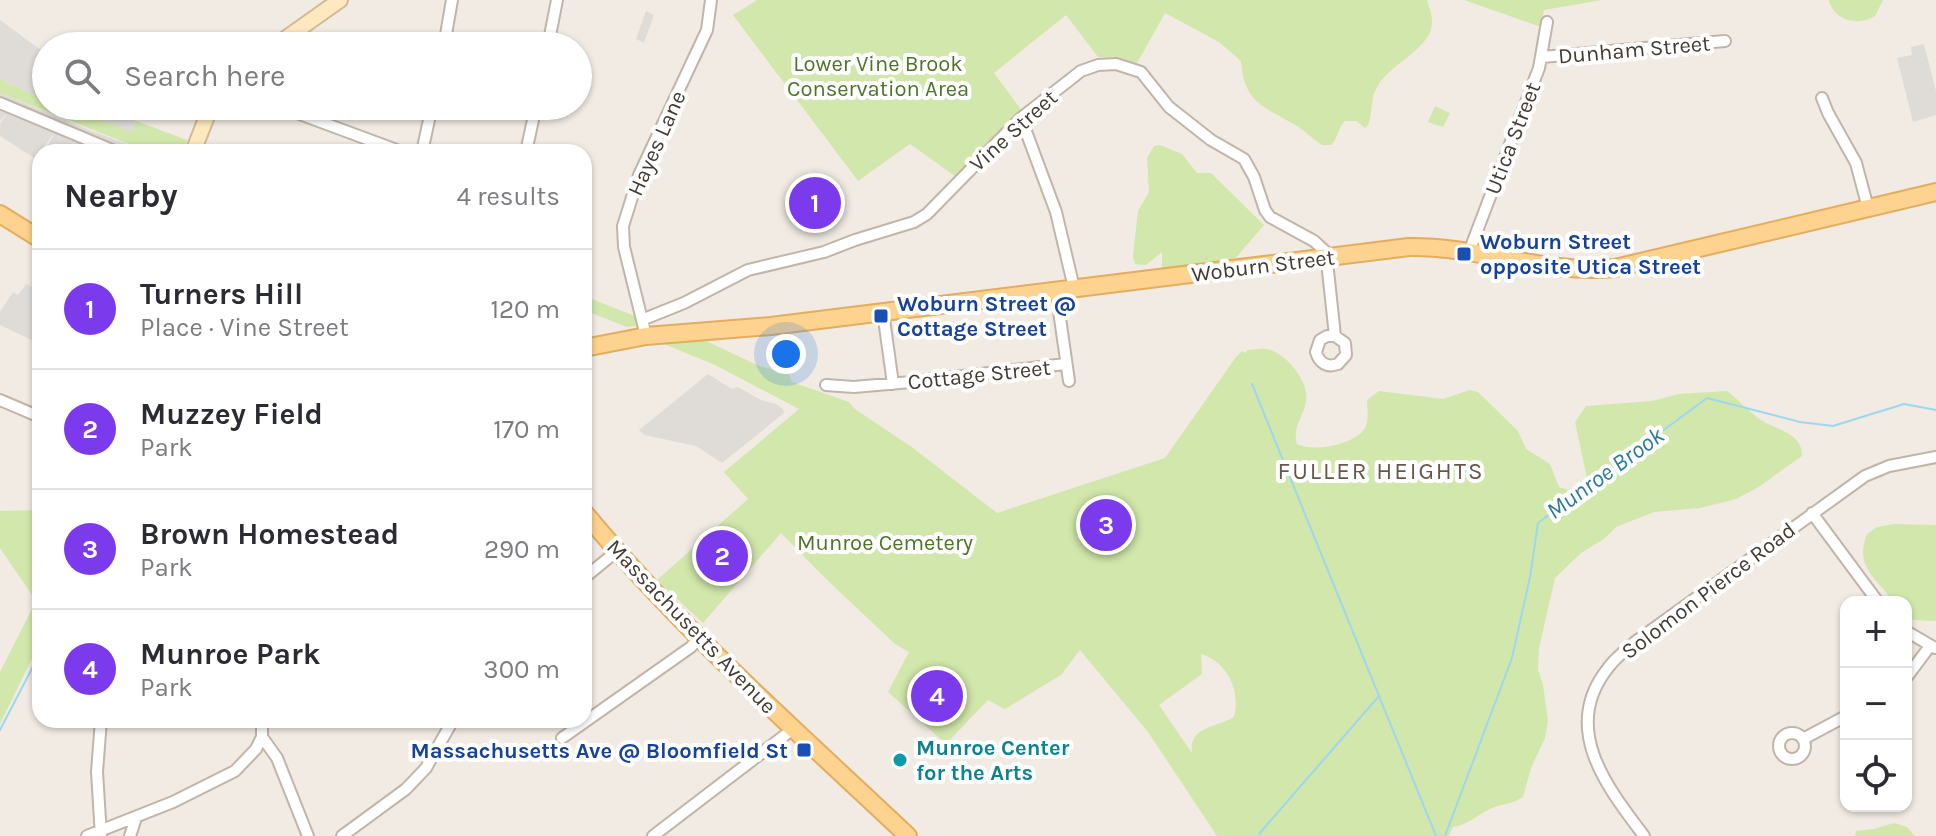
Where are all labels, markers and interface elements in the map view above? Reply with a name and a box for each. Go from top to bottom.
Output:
street label: Dunham Street [1557,30,1711,70]
search box [32,32,592,120]
park label: Lower Vine Brook Conservation Area [787,51,969,102]
icon: search [60,54,104,98]
text: Search here [124,58,285,94]
street label: Utica Street [1480,78,1546,198]
street label: Vine Street [964,85,1063,177]
street label: Hayes Lane [622,87,692,200]
pin: 1 [789,173,841,233]
text: Nearby [64,176,178,216]
text: 4 results [456,181,560,212]
place label: Woburn Street opposite Utica Street [1480,229,1701,280]
street label: Woburn Street [1190,244,1336,288]
marker: Woburn Street opposite Utica Street [1455,245,1473,263]
text: Turners Hill [140,276,303,312]
place label: Woburn Street @ Cottage Street [897,291,1076,342]
text: 1 [85,294,95,325]
text: 120 m [490,294,560,325]
marker: Woburn Street @ Cottage Street [872,307,890,325]
text: Place · Vine Street [140,312,349,343]
your location [766,334,806,374]
street label: Cottage Street [906,355,1052,395]
text: Muzzey Field [140,396,323,432]
text: 2 [82,414,98,445]
text: 170 m [493,414,560,445]
water label: Munroe Brook [1541,421,1670,525]
text: Park [140,432,193,463]
district label: FULLER HEIGHTS [1278,457,1484,485]
pin: 3 [1080,495,1132,555]
text: Brown Homestead [140,516,399,552]
street label: Solomon Pierce Road [1616,517,1801,665]
pin: 2 [696,526,748,586]
park label: Munroe Cemetery [797,530,973,556]
text: 3 [82,534,98,565]
text: 290 m [484,534,560,565]
street label: Massachusetts Avenue [601,534,781,719]
text: Park [140,552,193,583]
map controls [1840,596,1912,812]
button: + [1840,596,1912,668]
text: Munroe Park [140,636,320,672]
text: 4 [82,654,98,685]
text: 300 m [483,654,560,685]
pin: 4 [911,666,963,726]
button: − [1840,668,1912,740]
text: Park [140,672,193,703]
place label: Munroe Center for the Arts [916,735,1070,786]
place label: Massachusetts Ave @ Bloomfield St [411,738,788,764]
button: locate [1840,740,1912,812]
marker: Massachusetts Ave @ Bloomfield St [795,741,813,759]
marker: Munroe Center for the Arts [891,751,909,769]

